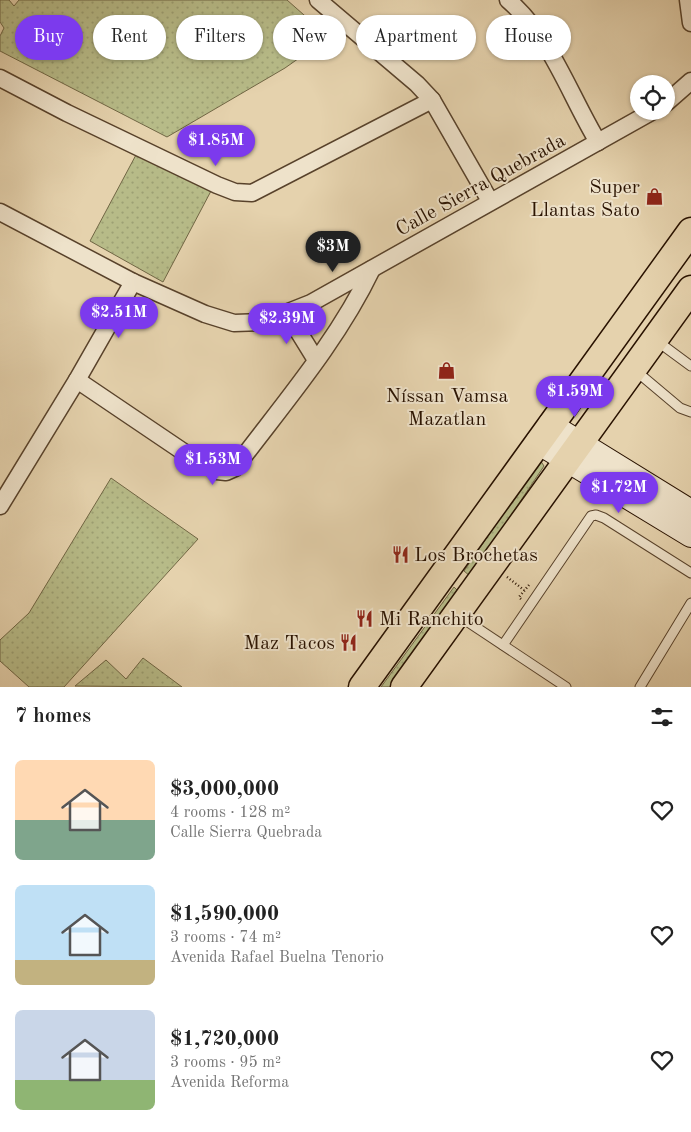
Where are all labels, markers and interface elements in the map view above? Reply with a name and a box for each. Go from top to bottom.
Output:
chip: Buy [15,15,83,60]
chip: Rent [93,15,166,60]
chip: Filters [176,15,263,60]
chip: New [273,15,346,60]
chip: Apartment [356,15,476,60]
chip: House [486,15,571,60]
map controls [630,75,675,120]
button: locate [630,75,675,120]
pin: $1.85M [175,124,257,167]
street label: Calle Sierra Quebrada [393,131,569,241]
text: $1.85M [188,133,244,149]
place label: Super Llantas Sato [530,178,640,221]
shop icon: Super Llantas Sato [644,187,664,207]
pin: $3M [309,230,357,273]
text: $3M [317,239,349,255]
pin: $2.51M [78,296,160,339]
pin: $2.39M [246,302,328,345]
text: $2.51M [91,305,147,321]
text: $2.39M [259,311,315,327]
shop icon: Níssan Vamsa Mazatlan [437,361,457,381]
pin: $1.59M [534,376,616,418]
text: $1.59M [547,384,603,400]
place label: Níssan Vamsa Mazatlan [386,387,508,430]
pin: $1.53M [172,444,254,486]
text: $1.53M [185,452,241,468]
pin: $1.72M [578,472,660,514]
text: $1.72M [591,480,647,496]
restaurant icon: Los Brochetas [390,544,410,564]
place label: Los Brochetas [414,546,538,566]
restaurant icon: Mi Ranchito [355,608,375,628]
place label: Mi Ranchito [379,610,484,630]
restaurant icon: Maz Tacos [339,632,359,652]
place label: Maz Tacos [244,634,335,654]
icon: filters [648,703,676,731]
text: 7 homes [15,706,91,727]
text: $3,000,000 [170,779,279,800]
icon: home [55,780,115,840]
icon: heart [648,796,676,824]
text: 4 rooms · 128 m² [170,805,290,821]
text: Calle Sierra Quebrada [170,825,322,841]
text: $1,590,000 [170,904,279,925]
icon: home [55,905,115,965]
icon: heart [648,921,676,949]
text: 3 rooms · 74 m² [170,930,281,946]
text: Avenida Rafael Buelna Tenorio [170,950,384,966]
text: $1,720,000 [170,1029,279,1050]
icon: home [55,1030,115,1090]
icon: heart [648,1046,676,1074]
text: 3 rooms · 95 m² [170,1055,281,1071]
text: Avenida Reforma [170,1075,289,1091]

